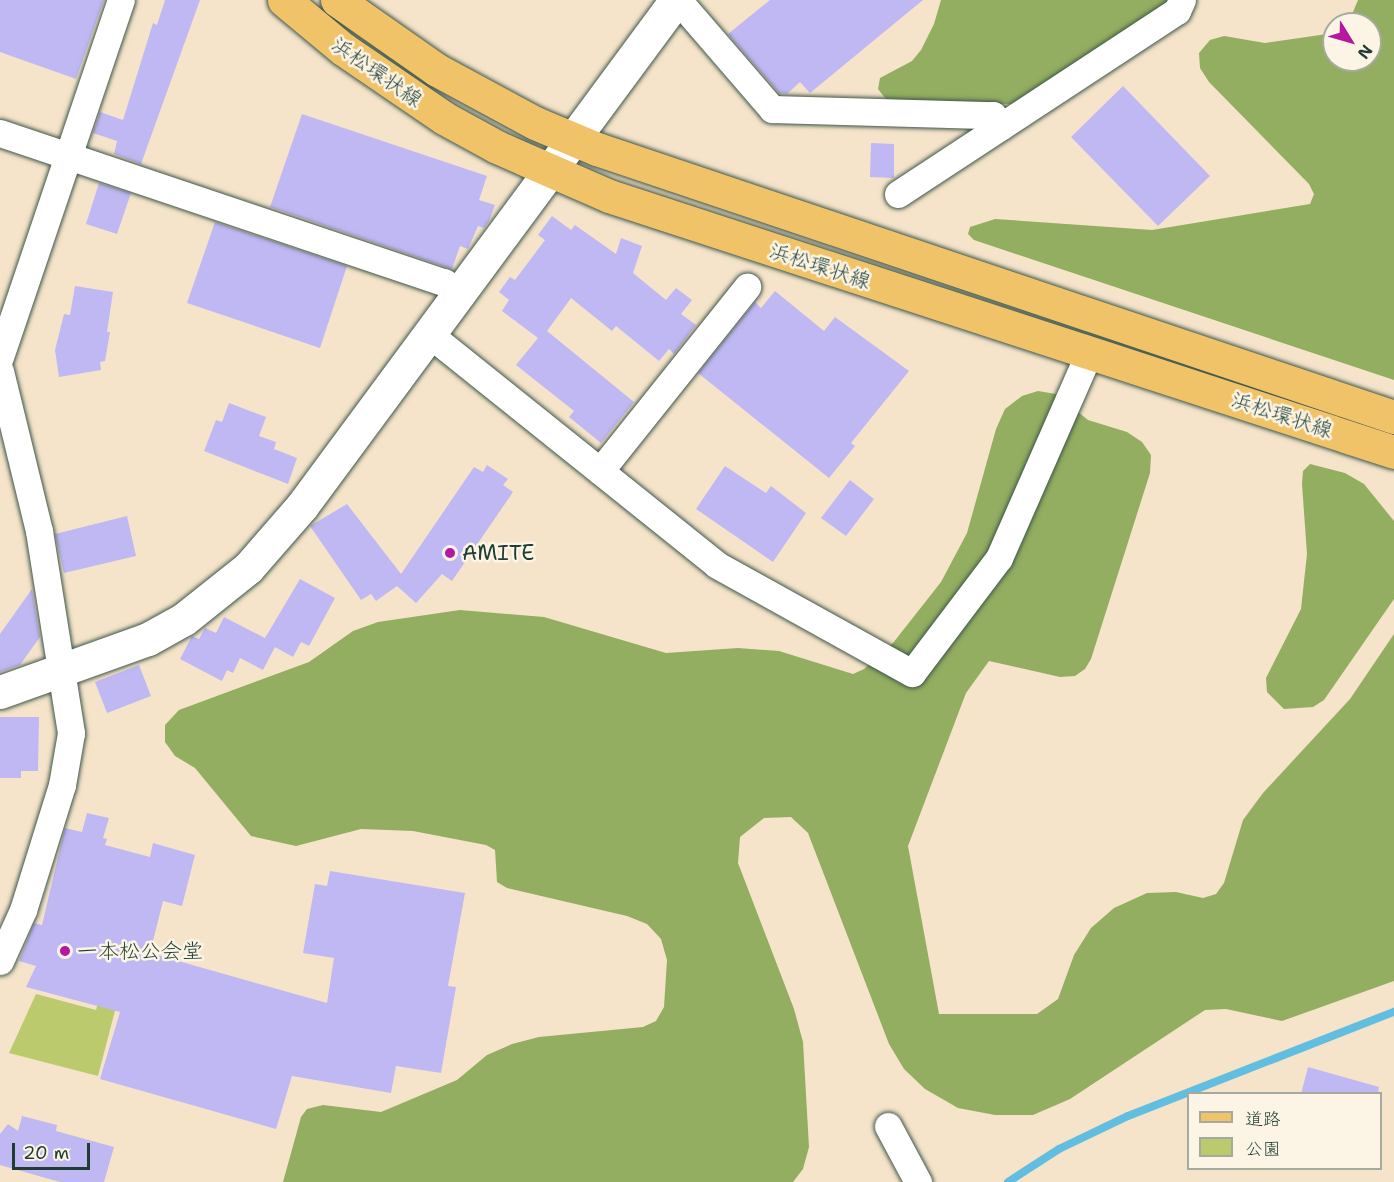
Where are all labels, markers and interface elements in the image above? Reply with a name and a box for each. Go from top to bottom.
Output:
north arrow [1322,12,1382,72]
street label: 浜松環状線 [327,32,427,112]
text: N [1353,41,1377,63]
street label: 浜松環状線 [766,238,874,294]
street label: 浜松環状線 [1228,387,1336,443]
place label: AMITE [462,540,534,566]
marker: AMITE [443,546,457,560]
place label: 一本松公会堂 [77,938,203,964]
marker: 一本松公会堂 [58,944,72,958]
legend [1187,1092,1382,1170]
text: 道路 [1245,1107,1281,1131]
scale bar [15,1131,93,1169]
text: 公園 [1245,1137,1281,1161]
text: 20 m [23,1141,69,1165]

